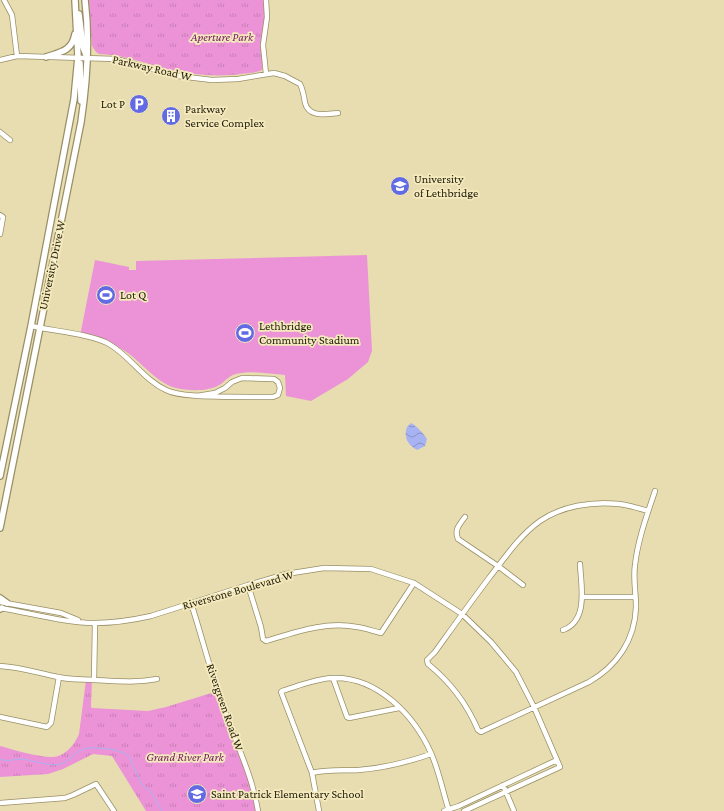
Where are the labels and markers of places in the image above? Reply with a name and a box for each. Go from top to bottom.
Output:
parking icon: Lot P [128,93,150,115]
place label: Lot P [101,97,125,111]
place label: Parkway Service Complex [185,102,265,130]
building icon: Parkway Service Complex [160,105,182,127]
place label: University of Lethbridge [414,172,478,200]
school or university icon: University of Lethbridge [389,175,411,197]
sports icon: Lot Q [95,284,117,306]
place label: Lot Q [120,288,147,302]
place label: Lethbridge Community Stadium [259,319,360,347]
sports icon: Lethbridge Community Stadium [234,322,256,344]
school or university icon: Saint Patrick Elementary School [186,783,208,805]
place label: Saint Patrick Elementary School [211,787,364,801]

